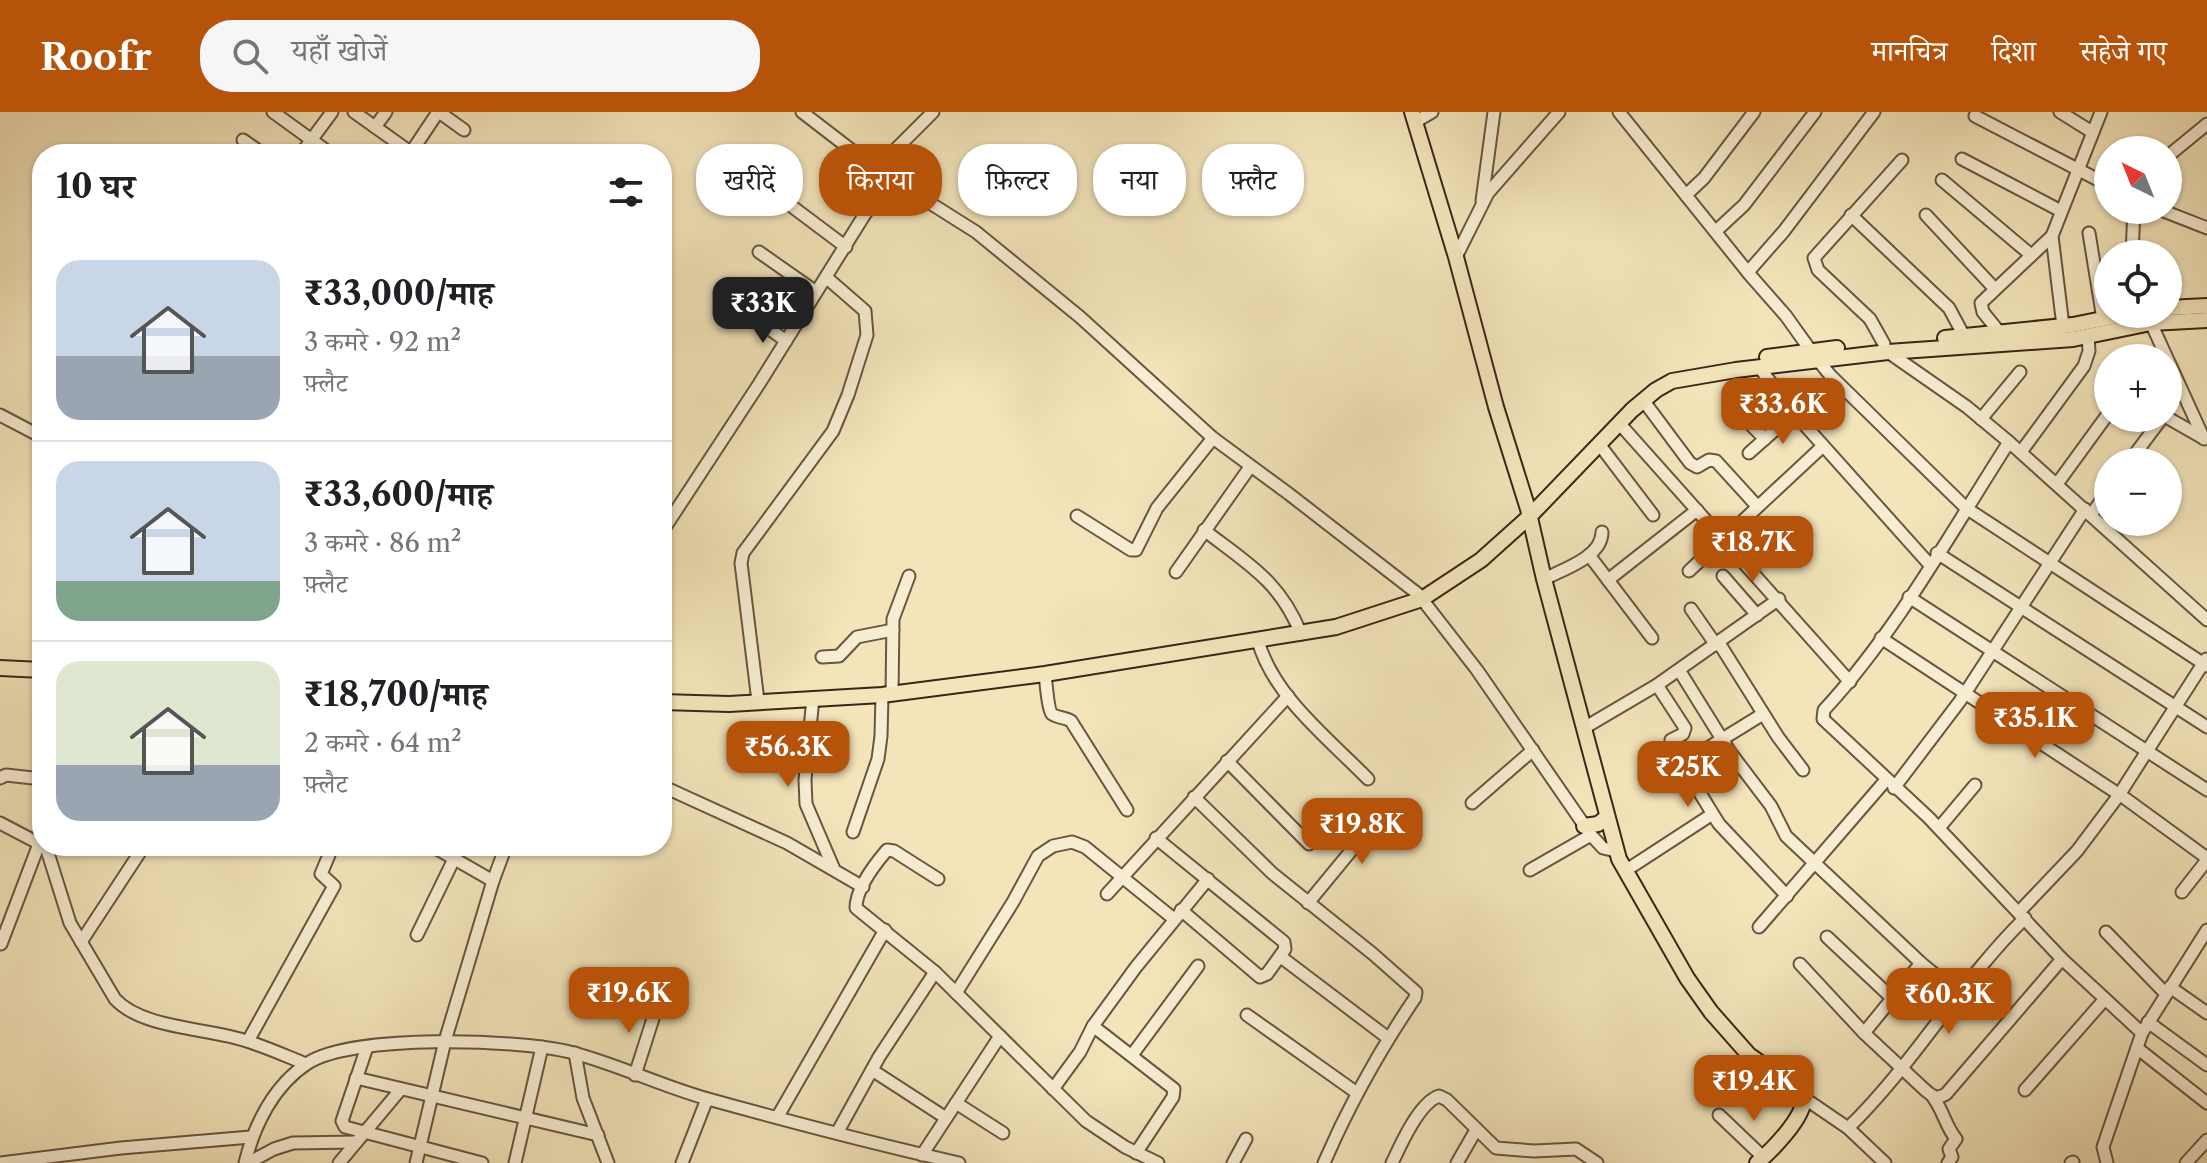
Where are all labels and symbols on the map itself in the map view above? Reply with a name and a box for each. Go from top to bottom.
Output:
north arrow [2094,136,2182,224]
pin: ₹33K [716,277,810,345]
pin: ₹33.6K [1718,378,1848,446]
pin: ₹18.7K [1688,516,1818,584]
pin: ₹35.1K [1970,692,2100,760]
pin: ₹56.3K [723,721,853,789]
pin: ₹25K [1641,741,1735,809]
pin: ₹19.8K [1297,798,1427,866]
pin: ₹19.6K [564,967,694,1035]
pin: ₹60.3K [1884,968,2014,1036]
pin: ₹19.4K [1689,1055,1819,1123]

